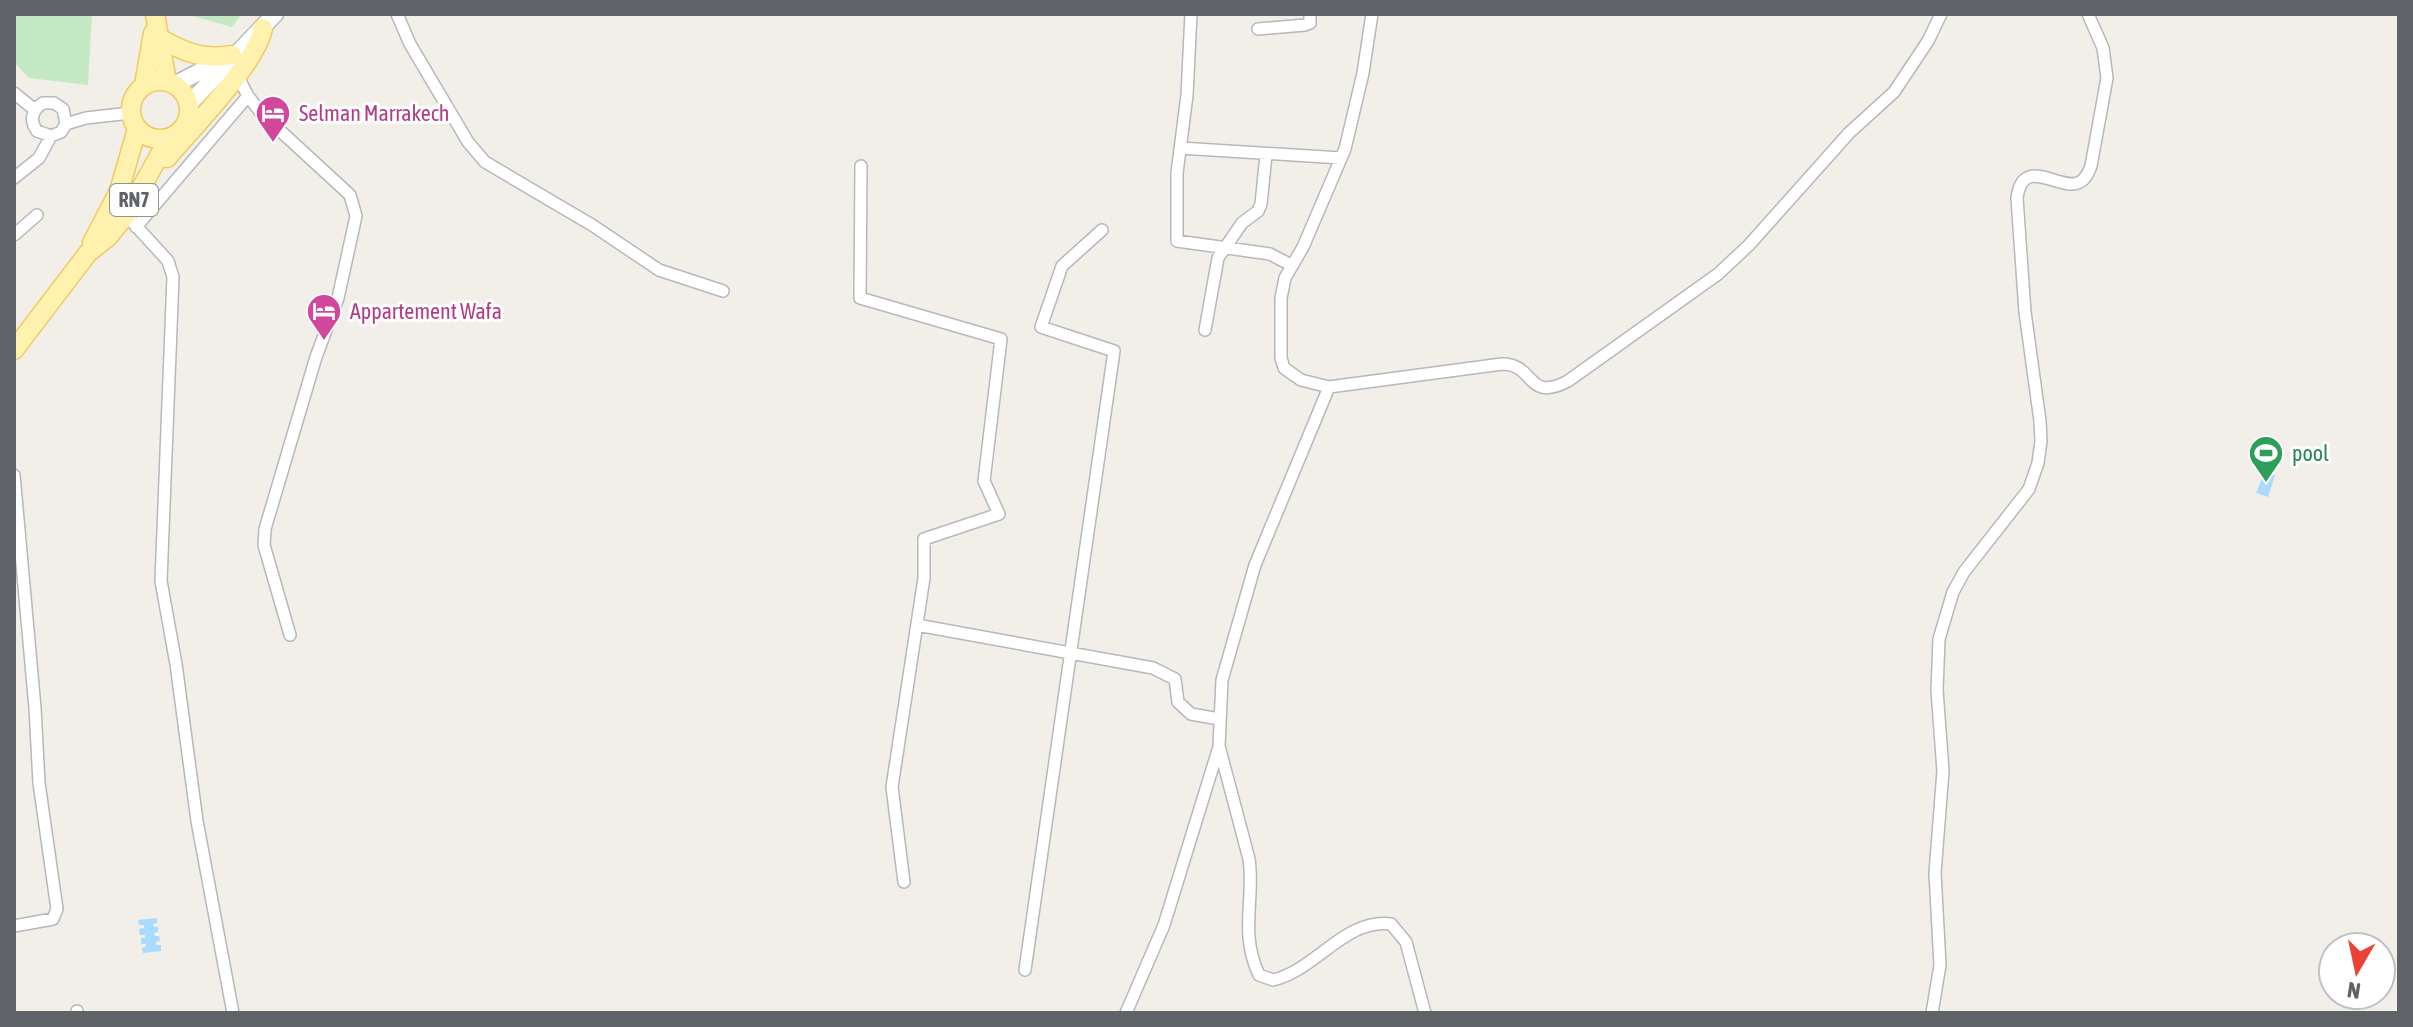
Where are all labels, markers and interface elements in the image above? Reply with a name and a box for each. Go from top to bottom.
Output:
hotel icon: Selman Marrakech [254,94,292,144]
place label: Selman Marrakech [299,100,449,126]
road number: RN7 [110,184,158,216]
hotel icon: Appartement Wafa [305,292,343,342]
place label: Appartement Wafa [350,298,502,324]
sports icon: pool [2247,434,2285,484]
place label: pool [2292,440,2329,466]
north arrow [2317,931,2397,1011]
text: N [2345,977,2362,1005]

